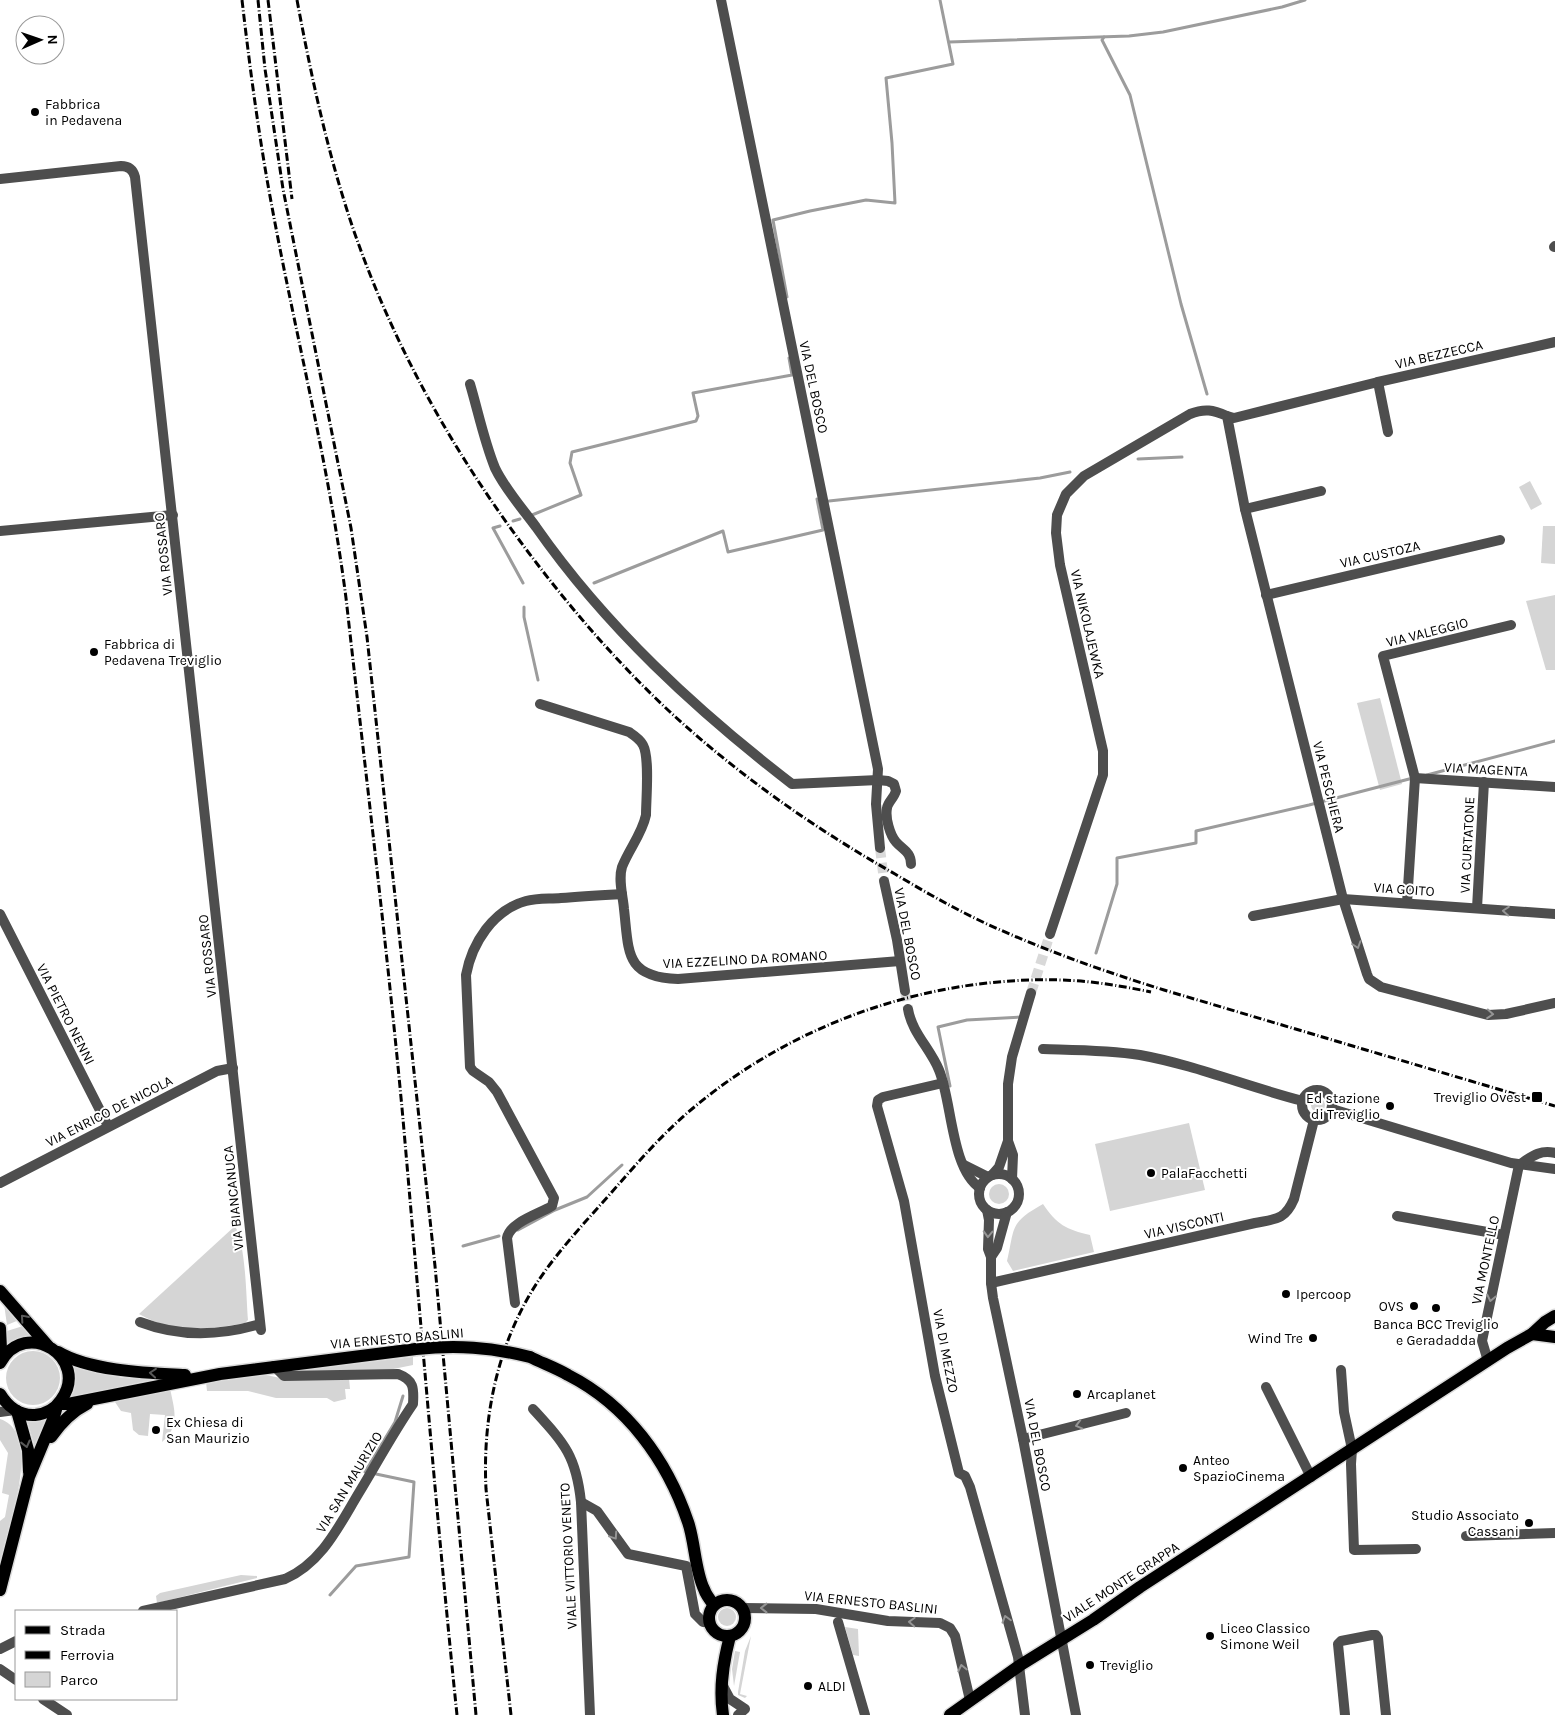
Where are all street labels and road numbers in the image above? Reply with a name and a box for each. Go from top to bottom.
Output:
street label: VIA BEZZECCA [1394,336,1485,373]
street label: VIA DEL BOSCO [795,339,832,435]
street label: VIA ROSSARO [151,512,176,596]
street label: VIA CUSTOZA [1338,537,1422,572]
street label: VIA NIKOLAJEWKA [1067,568,1108,680]
street label: VIA VALEGGIO [1384,614,1470,651]
street label: VIA PESCHIERA [1309,740,1348,835]
street label: VIA MAGENTA [1444,759,1528,780]
street label: VIA CURTATONE [1456,796,1479,894]
street label: VIA GOITO [1373,879,1435,900]
street label: VIA DEL BOSCO [890,886,925,982]
street label: VIA ROSSARO [195,914,220,998]
street label: VIA EZZELINO DA ROMANO [662,947,828,972]
street label: VIA PIETRO NENNI [33,961,98,1068]
street label: VIA ENRICO DE NICOLA [43,1072,176,1151]
street label: VIA BIANCANUCA [220,1145,247,1251]
street label: VIA VISCONTI [1142,1208,1226,1243]
street label: VIA MONTELLO [1468,1214,1503,1306]
street label: VIA DI MEZZO [929,1308,962,1394]
street label: VIA ERNESTO BASLINI [330,1324,465,1353]
street label: VIA DEL BOSCO [1020,1397,1055,1493]
street label: VIA SAN MAURIZIO [312,1428,386,1536]
street label: VIALE VITTORIO VENETO [556,1482,581,1630]
street label: VIALE MONTE GRAPPA [1060,1539,1182,1626]
street label: VIA ERNESTO BASLINI [803,1587,939,1618]

